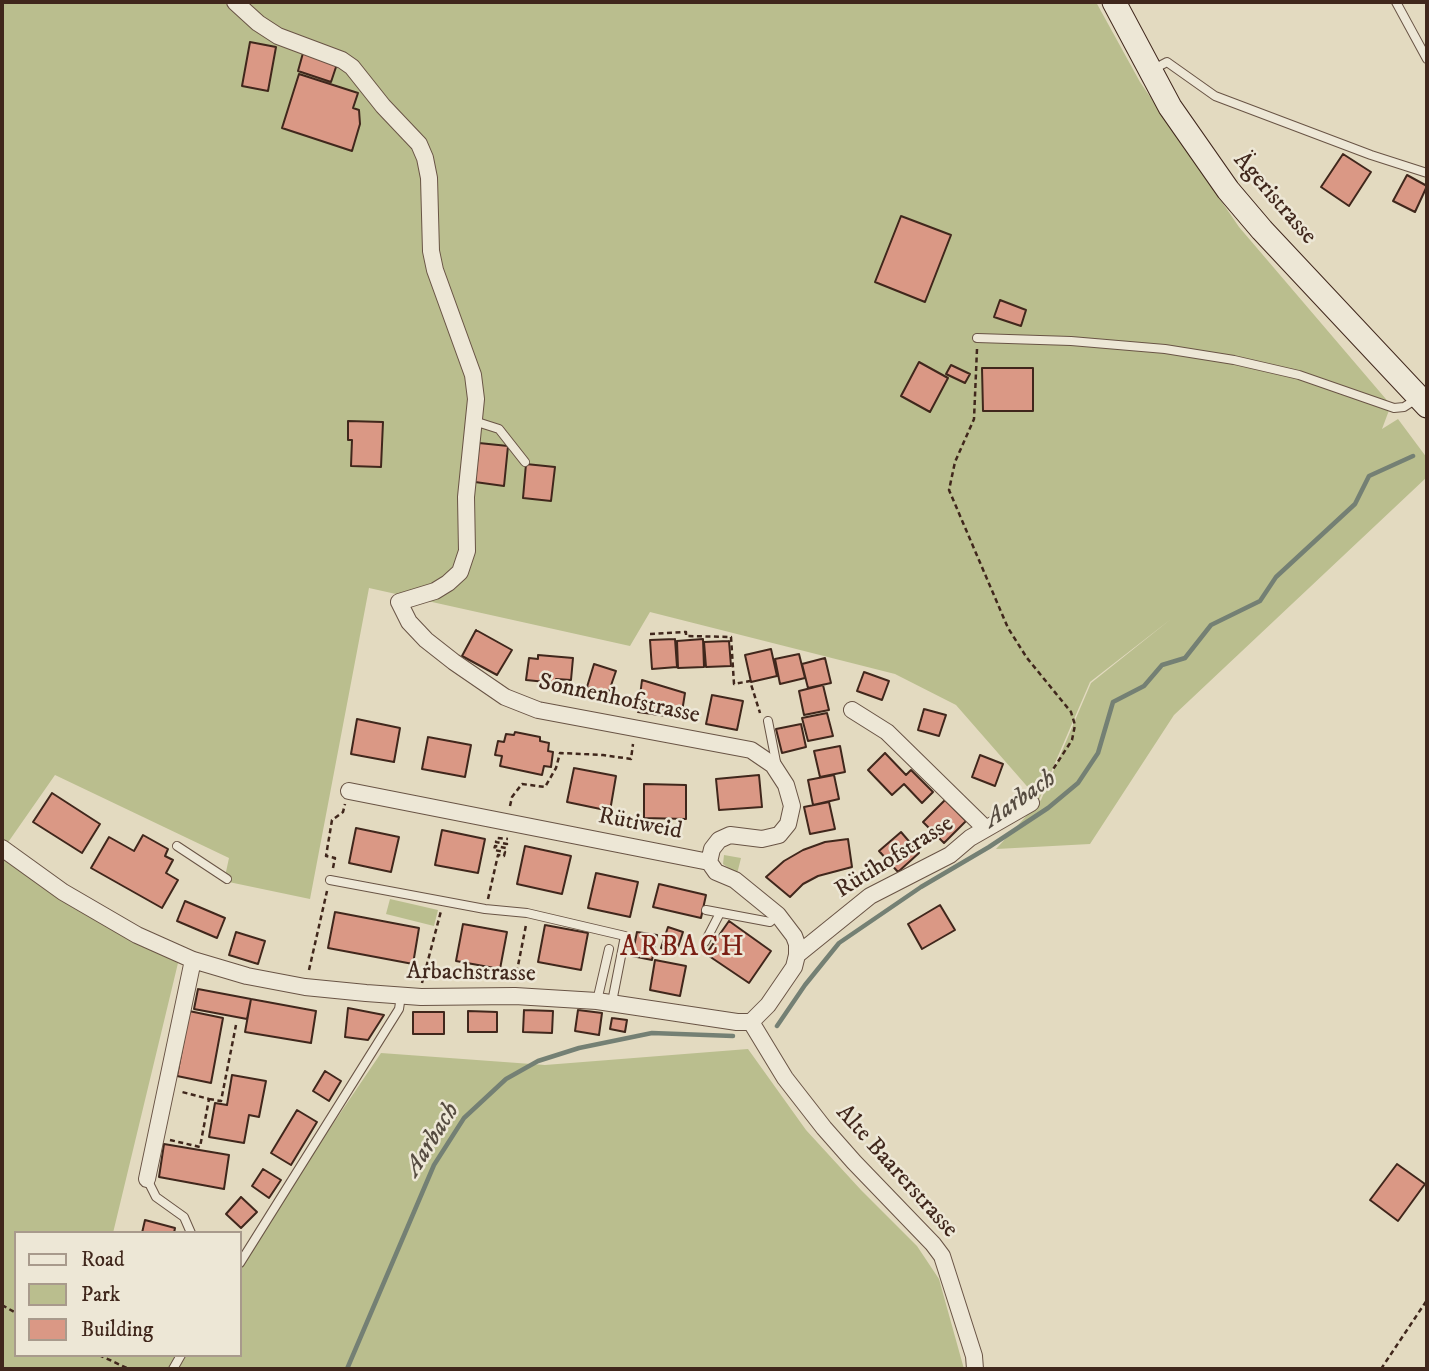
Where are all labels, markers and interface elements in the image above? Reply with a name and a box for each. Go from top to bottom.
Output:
street label: Ägeristrasse [1226,147,1322,251]
street label: Sonnenhofstrasse [536,669,702,731]
water label: Aarbach [979,764,1063,836]
street label: Rütiweid [596,803,684,847]
street label: Rütihofstrasse [831,810,959,906]
district label: ARBACH [621,932,745,966]
street label: Arbachstrasse [406,958,536,990]
water label: Aarbach [398,1098,468,1182]
street label: Alte Baarerstrasse [829,1099,963,1245]
legend [14,1231,242,1357]
text: Road [81,1247,125,1273]
text: Park [81,1282,120,1308]
text: Building [81,1317,153,1343]

